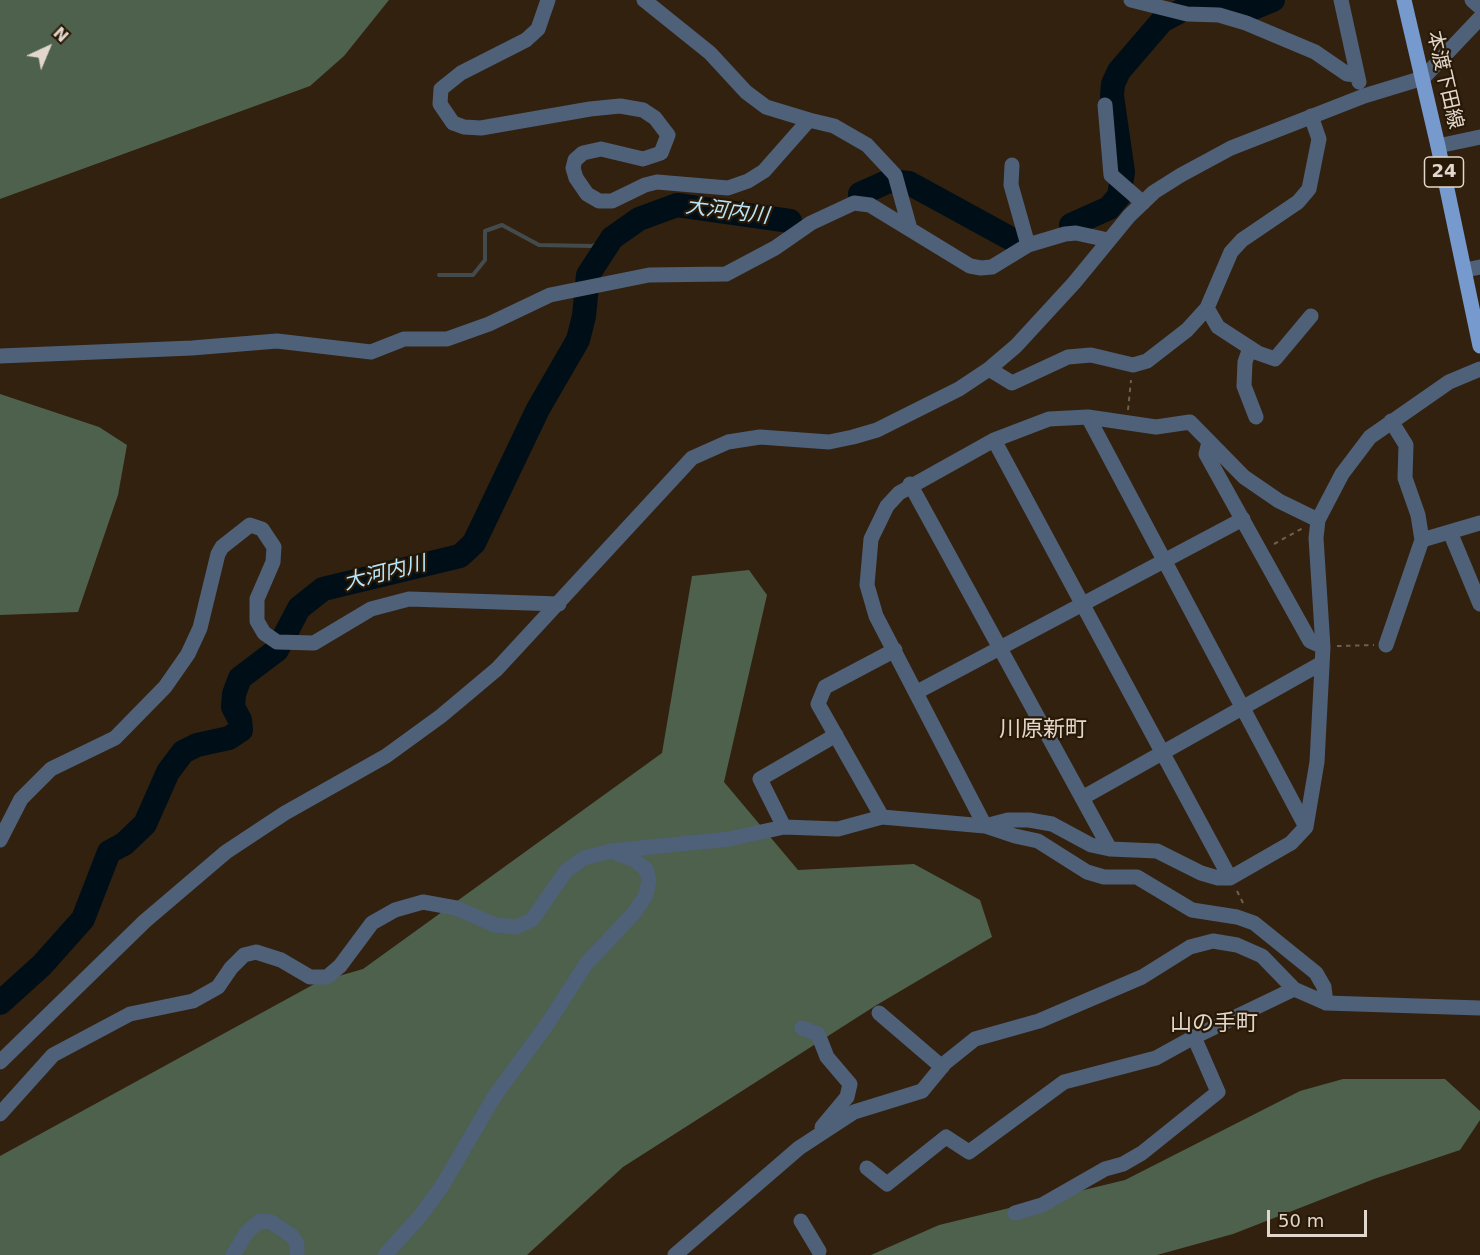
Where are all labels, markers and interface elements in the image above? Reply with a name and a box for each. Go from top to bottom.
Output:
north arrow [18,18,78,78]
text: N [49,23,72,46]
street label: 本渡下田線 [1421,29,1467,131]
road number: 24 [1424,157,1464,187]
water label: 大河内川 [684,194,770,230]
water label: 大河内川 [341,552,429,596]
district label: 川原新町 [999,717,1087,743]
district label: 山の手町 [1170,1011,1258,1037]
scale bar [1270,1198,1370,1236]
text: 50 m [1278,1210,1324,1231]

